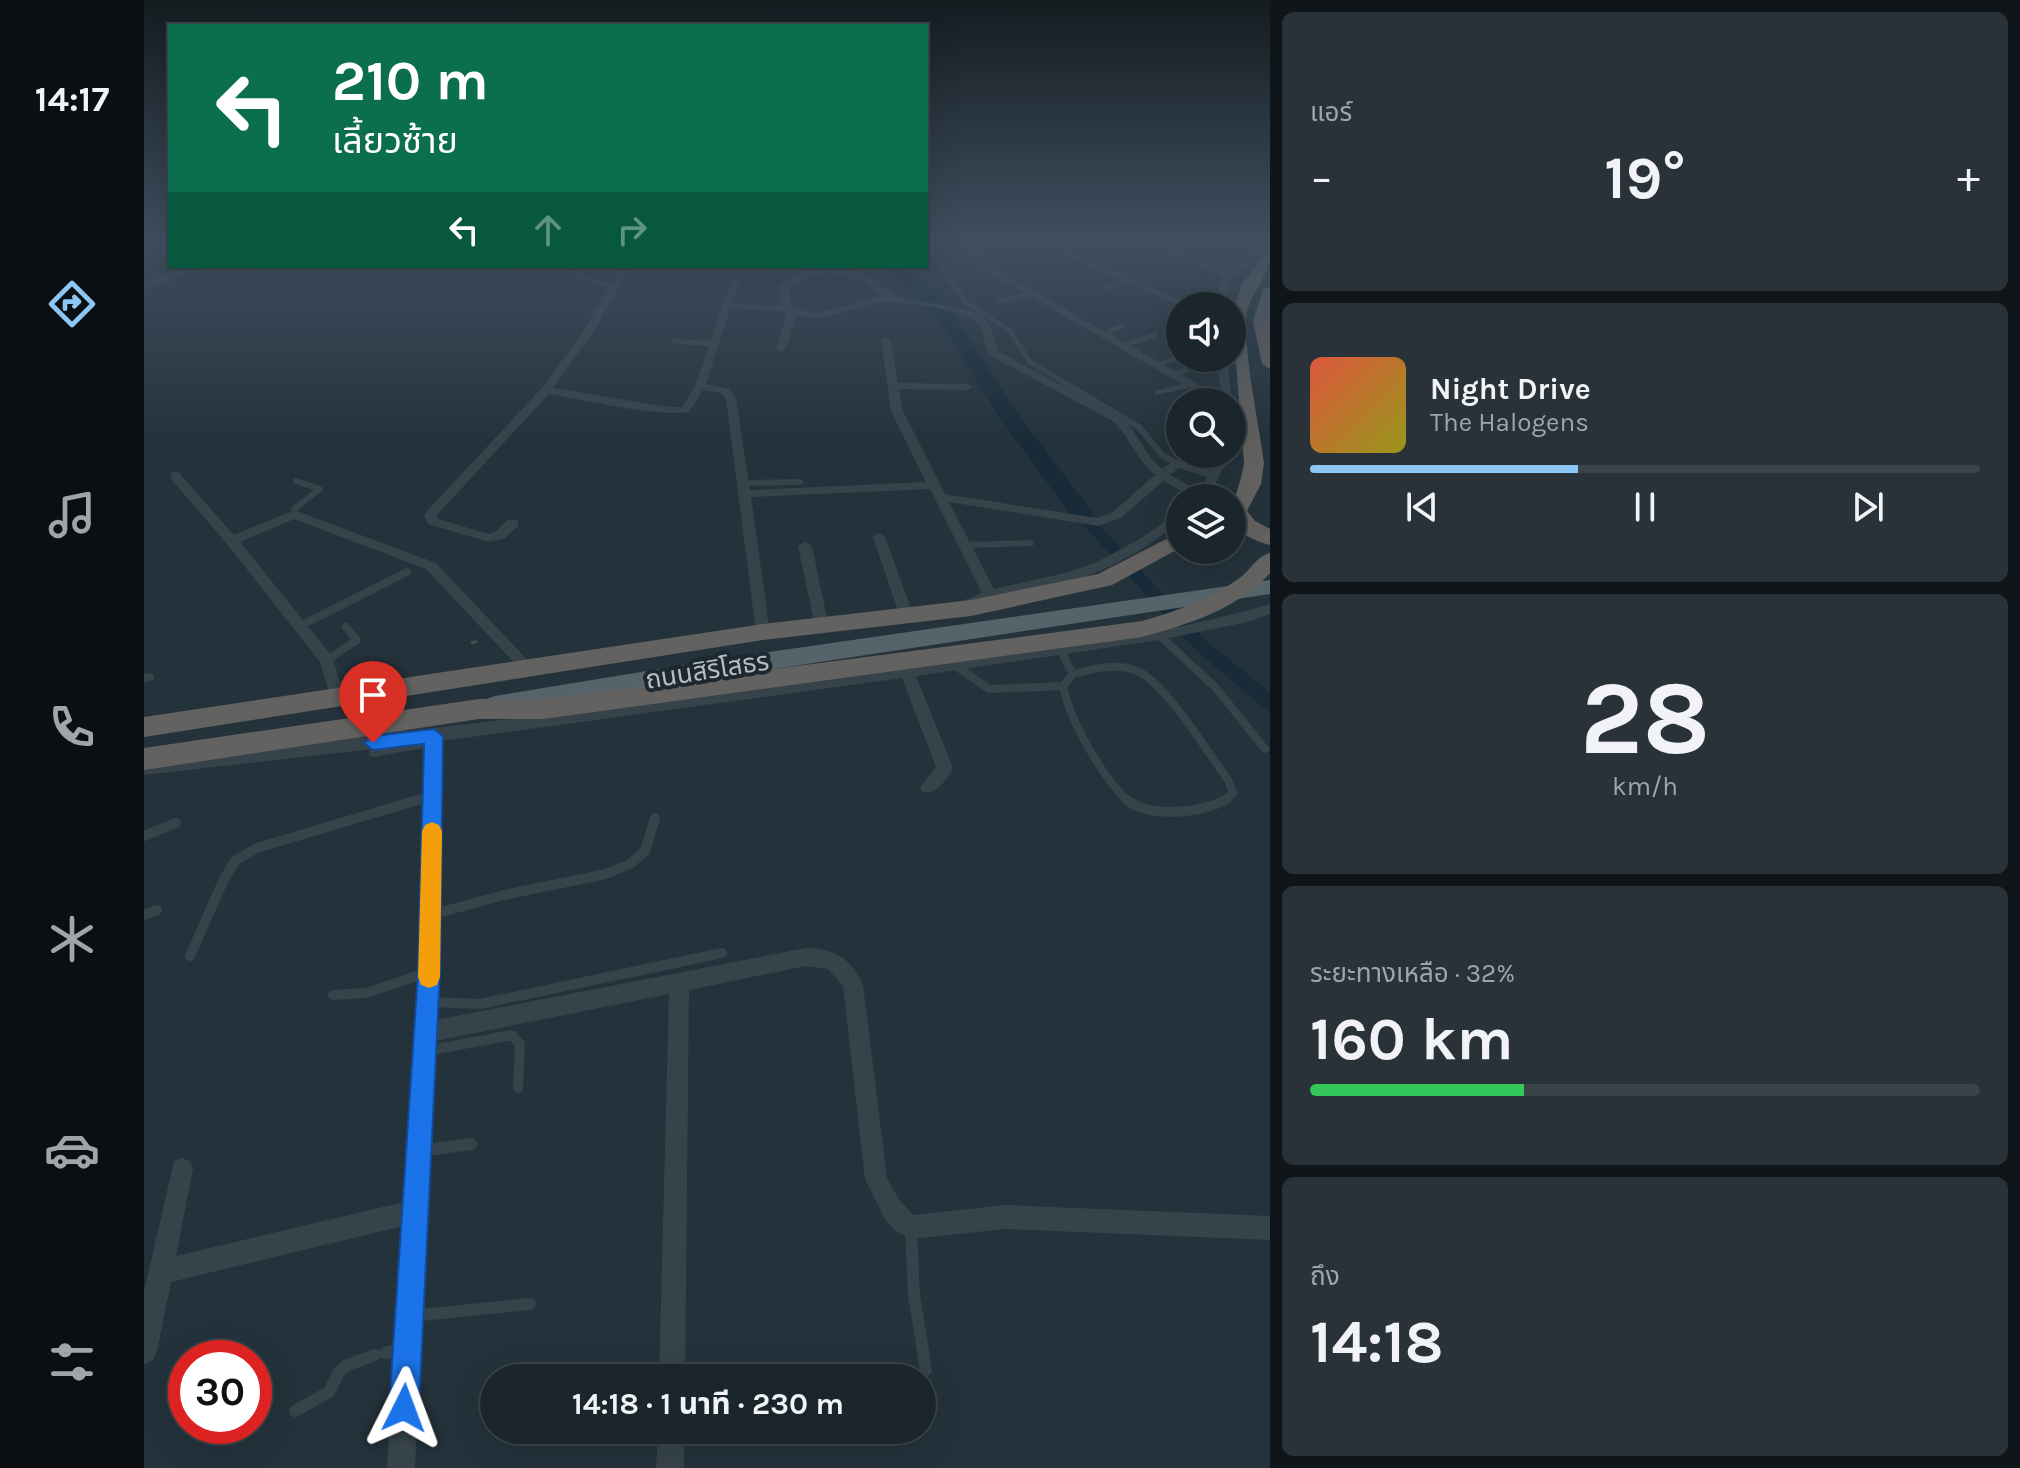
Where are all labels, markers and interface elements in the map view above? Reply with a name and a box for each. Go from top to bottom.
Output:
text: 210 m [332,48,489,113]
icon: left [200,56,304,160]
text: 14:17 [35,78,109,120]
text: แอร์ [1310,97,1352,128]
text: เลี้ยวซ้าย [332,120,458,162]
text: 19° [1604,143,1686,213]
text: − [1310,152,1333,203]
text: + [1957,152,1980,203]
icon: left [442,208,486,252]
icon: ahead [526,208,570,252]
icon: right [610,208,654,252]
icon: directions [44,276,100,332]
map controls [1166,292,1246,564]
button: sound [1166,292,1246,372]
text: Night Drive [1430,371,1591,407]
button: search [1166,388,1246,468]
text: The Halogens [1430,407,1589,438]
button: layers [1166,484,1246,564]
icon: previous [1400,485,1444,529]
icon: pause [1623,485,1667,529]
icon: next [1846,485,1890,529]
icon: music [44,487,100,543]
street label: ถนนสิริโสธร [643,645,771,696]
text: 28 [1580,658,1710,779]
pin [339,661,407,743]
icon: arrive [351,673,395,717]
icon: phone [44,699,100,755]
text: km/h [1612,771,1678,802]
icon: climate [44,911,100,967]
text: ระยะทางเหลือ · 32% [1310,958,1515,989]
text: 160 km [1310,1004,1513,1074]
icon: car [44,1122,100,1178]
text: ถึง [1310,1261,1340,1292]
text: 14:18 [1310,1307,1443,1377]
icon: filters [44,1334,100,1390]
speed limit sign: 30 [168,1340,272,1444]
position arrow [362,1366,446,1450]
text: 14:18 · 1 นาที · 230 m [572,1386,844,1422]

